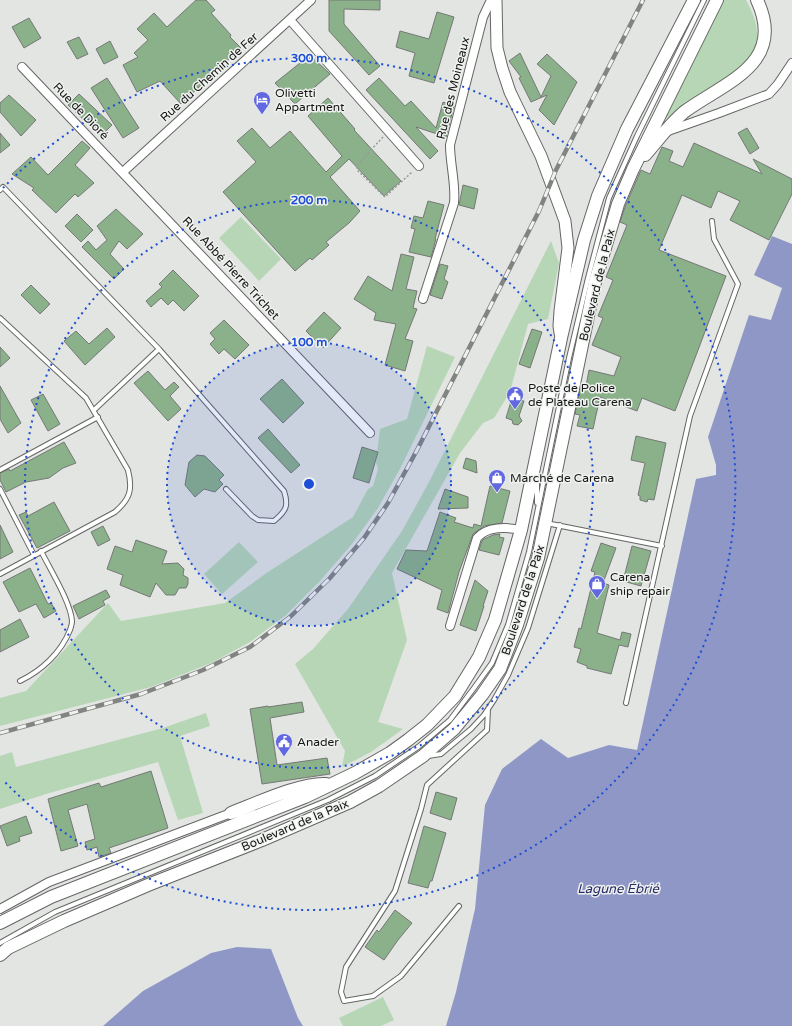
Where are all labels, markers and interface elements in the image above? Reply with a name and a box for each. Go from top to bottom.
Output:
street label: Rue du Chemin de Fer [157,29,261,124]
street label: Rue des Moineaux [433,35,473,141]
text: 300 m [291,51,327,65]
street label: Rue de Dioré [50,80,112,142]
place label: Olivetti Appartment [275,86,345,114]
hotel icon: Olivetti Appartment [252,90,272,115]
text: 200 m [291,193,327,207]
street label: Rue Abbé Pierre Trichet [180,214,283,323]
street label: Boulevard de la Paix [576,227,618,343]
text: 100 m [291,335,327,349]
place label: Poste de Police de Plateau Carena [528,381,632,409]
public building icon: Poste de Police de Plateau Carena [505,385,525,410]
shop icon: Marché de Carena [487,468,507,493]
place label: Marché de Carena [510,471,614,485]
centre of rings [302,477,316,491]
street label: Boulevard de la Paix [499,543,547,657]
place label: Carena ship repair [610,570,670,598]
shop icon: Carena ship repair [587,574,607,599]
public building icon: Anader [274,732,294,757]
place label: Anader [297,735,339,749]
street label: Boulevard de la Paix [239,796,351,854]
water label: Lagune Ébrié [577,881,659,897]

